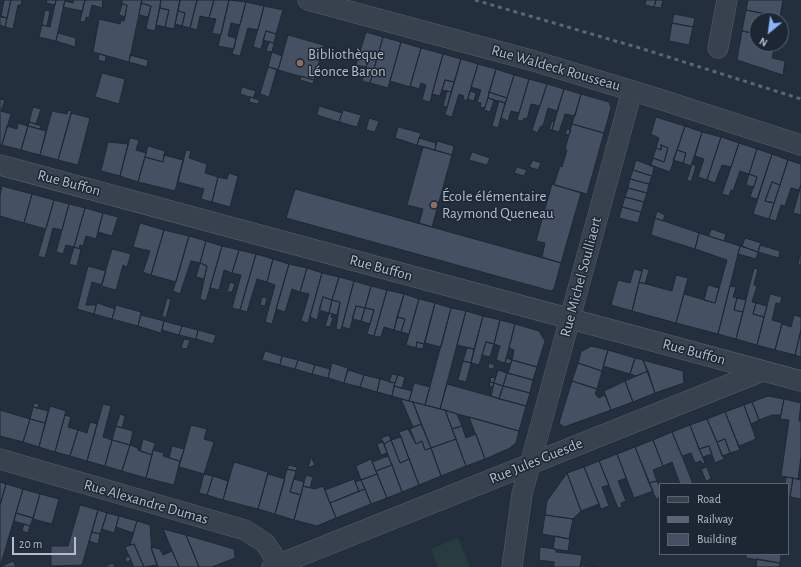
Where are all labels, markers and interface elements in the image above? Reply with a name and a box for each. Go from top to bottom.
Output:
north arrow [749,12,789,52]
text: N [757,35,769,49]
street label: Rue Waldeck Rousseau [489,41,623,95]
place label: Bibliothèque Léonce Baron [308,45,386,80]
marker: Bibliothèque Léonce Baron [295,58,305,68]
street label: Rue Buffon [36,166,102,200]
place label: École élémentaire Raymond Queneau [442,187,554,222]
marker: École élémentaire Raymond Queneau [429,200,439,210]
street label: Rue Michel Soulliaert [556,215,606,339]
street label: Rue Buffon [348,251,414,285]
street label: Rue Buffon [661,335,727,369]
street label: Rue Jules Guesde [487,434,585,488]
street label: Rue Alexandre Dumas [82,476,210,528]
legend [659,483,789,555]
text: Road [697,493,721,505]
text: Railway [697,513,733,525]
scale bar [14,529,78,555]
text: Building [697,533,737,545]
text: 20 m [19,538,42,550]

